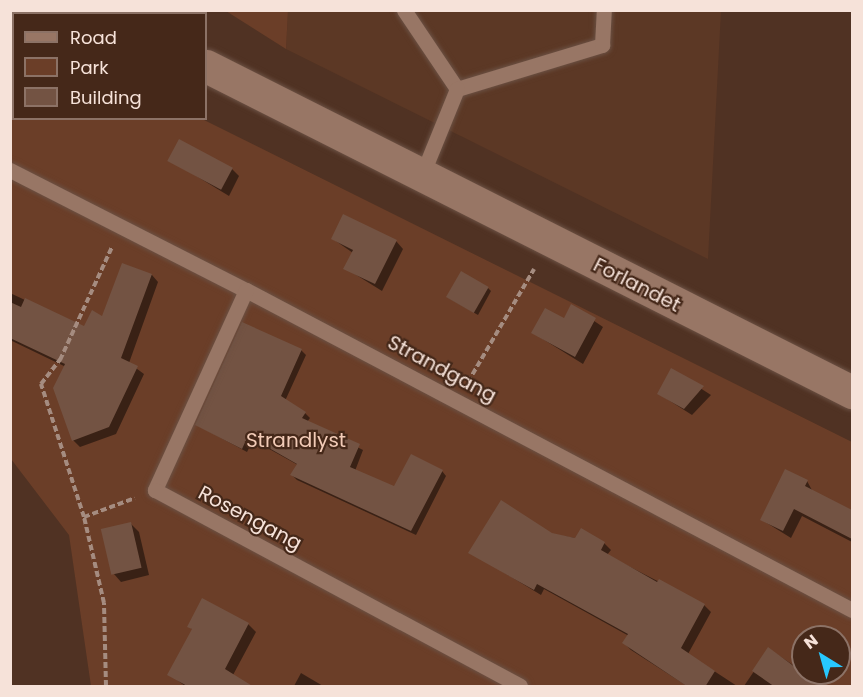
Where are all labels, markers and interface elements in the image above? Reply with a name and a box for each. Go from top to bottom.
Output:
legend [12,12,207,120]
text: Road [70,25,117,50]
text: Park [70,55,109,80]
text: Building [70,85,142,110]
street label: Forlandet [589,253,685,317]
street label: Strandgang [384,330,500,408]
park label: Strandlyst [246,428,346,452]
street label: Rosengang [194,481,306,555]
north arrow [791,625,851,685]
text: N [799,629,823,655]

